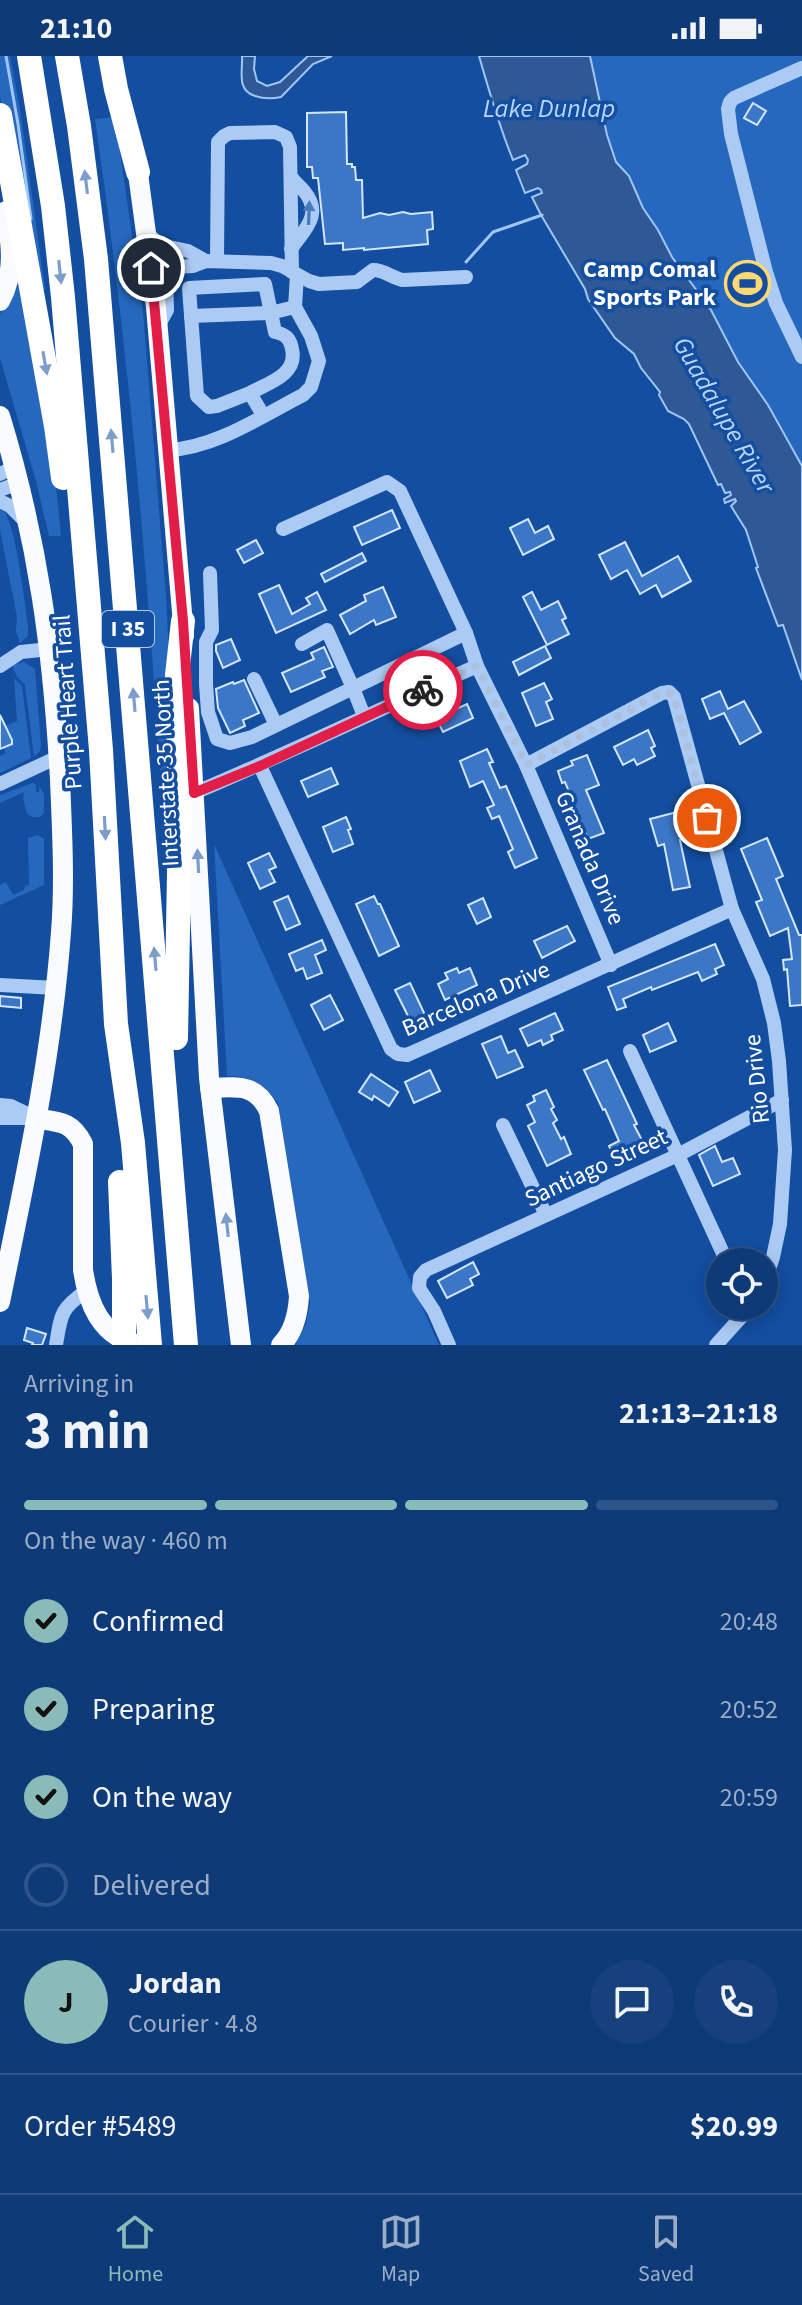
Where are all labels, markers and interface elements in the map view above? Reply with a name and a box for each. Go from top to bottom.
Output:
text: 21:10 [40,7,112,50]
water label: Lake Dunlap [483,90,615,127]
one-way arrow [80,170,93,195]
one-way arrow [302,199,315,225]
pin [117,234,185,302]
icon: home [129,246,173,290]
place label: Camp Comal Sports Park [583,252,717,315]
sports icon: Camp Comal Sports Park [723,259,771,307]
one-way arrow [54,260,67,285]
water label: Guadalupe River [664,330,785,501]
one-way arrow [39,350,51,375]
one-way arrow [105,428,118,453]
road number: I 35 [102,611,154,647]
street label: Purple Heart Trail [44,613,92,791]
courier [383,650,463,730]
icon: bike [401,668,445,712]
street label: Interstate 35 North [144,678,188,868]
one-way arrow [127,687,140,712]
pin [673,784,741,852]
street label: Granada Drive [546,786,634,930]
icon: bag [685,796,729,840]
one-way arrow [99,816,112,841]
one-way arrow [191,848,204,873]
one-way arrow [148,946,161,971]
street label: Barcelona Drive [397,952,555,1046]
street label: Rio Drive [735,1033,779,1125]
street label: Santiago Street [519,1120,673,1216]
one-way arrow [220,1212,233,1237]
map controls [706,1248,778,1320]
button: locate [706,1248,778,1320]
one-way arrow [141,1294,154,1319]
text: Arriving in [24,1365,134,1402]
text: 21:13–21:18 [619,1392,778,1435]
text: 3 min [24,1395,151,1469]
text: On the way · 460 m [24,1522,228,1559]
icon: check [24,1599,68,1643]
text: Confirmed [92,1600,225,1643]
text: 20:48 [720,1603,778,1640]
icon: check [24,1687,68,1731]
text: Preparing [92,1688,215,1731]
text: 20:52 [720,1691,778,1728]
icon: check [24,1775,68,1819]
text: On the way [92,1776,232,1819]
text: 20:59 [720,1779,778,1816]
text: Delivered [92,1864,211,1907]
button: chat [590,1960,674,2044]
button: phone [694,1960,778,2044]
text: Jordan [128,1962,222,2005]
text: J [58,1981,74,2024]
text: Courier · 4.8 [128,2005,258,2042]
text: Order #5489 [24,2105,177,2148]
text: $20.99 [690,2105,778,2148]
tab: Home [108,2210,163,2290]
tab: Map [379,2210,423,2290]
tab: Saved [638,2210,694,2290]

